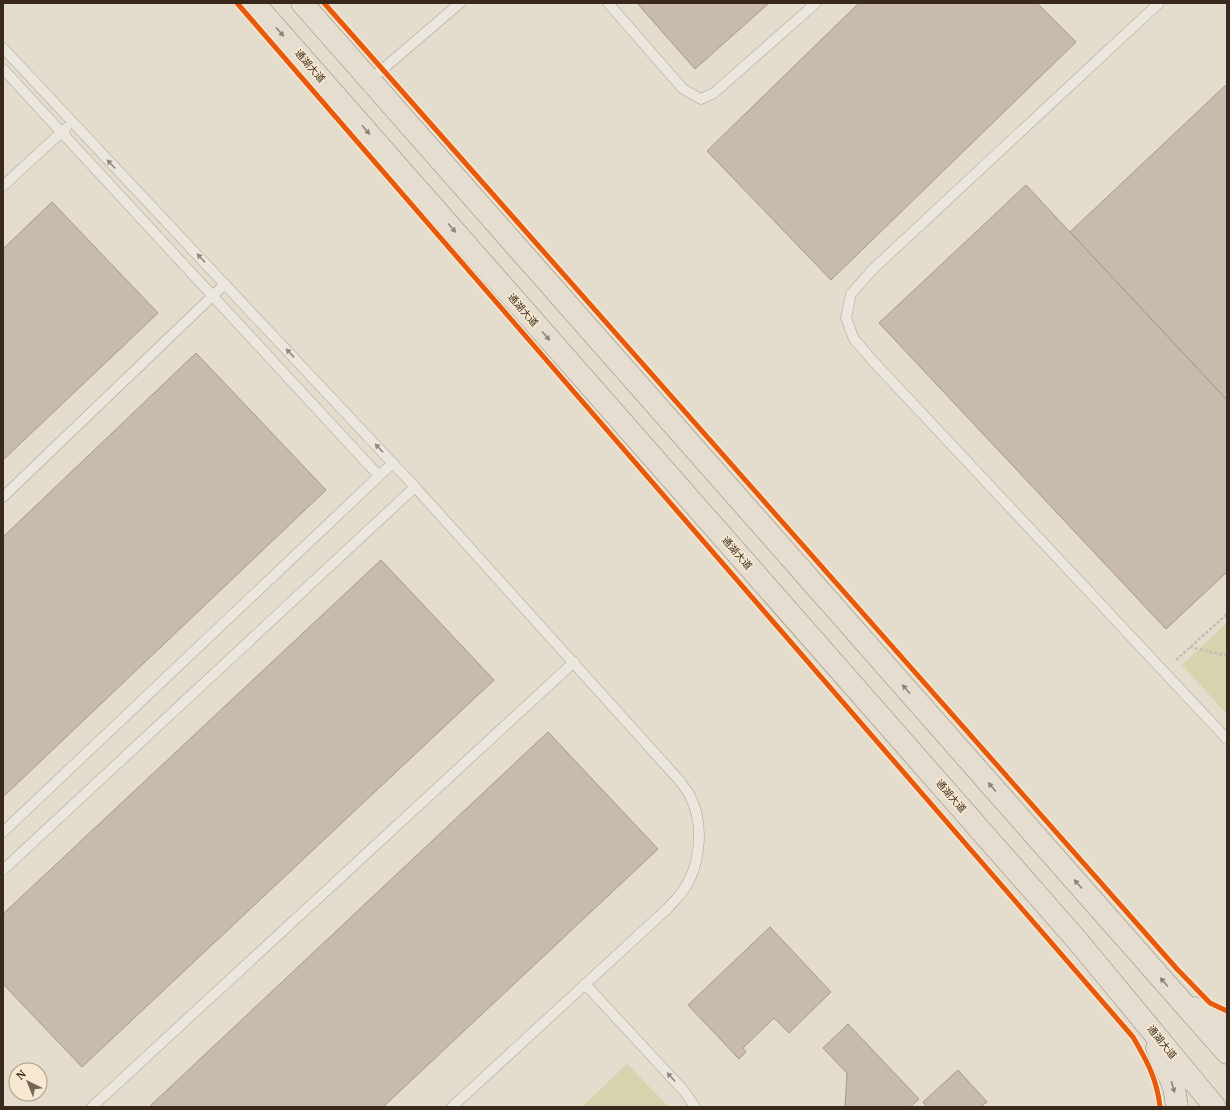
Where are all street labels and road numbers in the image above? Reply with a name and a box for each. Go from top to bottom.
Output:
street label: 通湖大道 [292,47,328,85]
street label: 通湖大道 [505,291,541,329]
street label: 通湖大道 [719,534,755,572]
street label: 通湖大道 [933,777,969,815]
street label: 通湖大道 [1144,1022,1180,1062]

